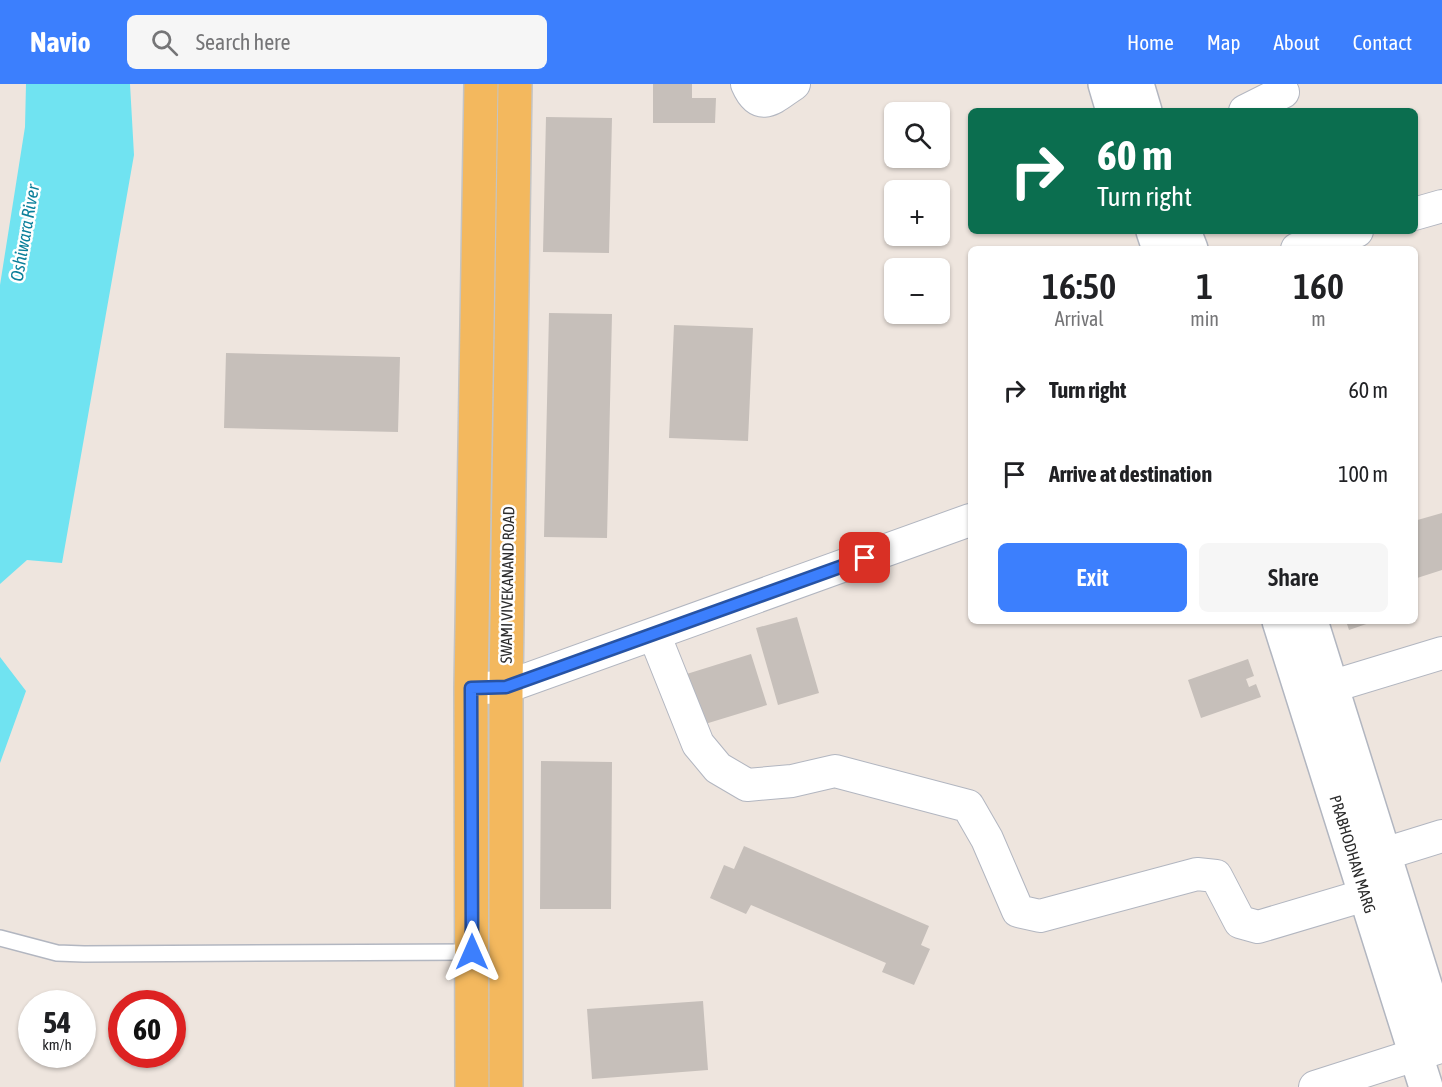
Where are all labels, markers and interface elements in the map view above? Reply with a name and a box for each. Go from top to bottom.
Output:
search box [127,15,547,69]
text: Navio [30,26,91,58]
icon: search [148,26,181,59]
text: Search here [196,29,291,55]
text: Home [1127,30,1174,54]
text: Map [1207,30,1241,54]
text: About [1274,30,1320,54]
text: Contact [1353,30,1412,54]
map controls [884,102,950,324]
button: search [884,102,950,168]
text: 60 m [1097,131,1172,179]
icon: right [998,132,1076,210]
button: + [884,180,950,246]
text: Turn right [1097,181,1192,212]
water label: Oshiwara River [6,182,43,283]
button: − [884,258,950,324]
text: 16:50 [1042,265,1116,307]
text: 1 [1196,265,1213,307]
text: 160 [1293,265,1344,307]
text: Arrival [1055,307,1104,330]
text: min [1190,307,1219,330]
text: m [1311,307,1326,330]
icon: right [998,374,1031,407]
text: Turn right [1049,377,1126,403]
text: 60 m [1348,377,1388,403]
icon: arrive [998,458,1031,491]
text: Arrive at destination [1049,461,1212,487]
text: 100 m [1338,461,1388,487]
street label: SWAMI VIVEKANAND ROAD [497,506,517,664]
pin [839,532,890,583]
icon: arrive [848,541,881,574]
button: Exit [998,543,1187,612]
button: Share [1199,543,1388,612]
street label: PRABHODHAN MARG [1326,793,1380,915]
position arrow [440,920,504,984]
speed limit sign: 60 [108,990,186,1068]
text: 54 [43,1005,71,1039]
text: km/h [42,1036,72,1053]

